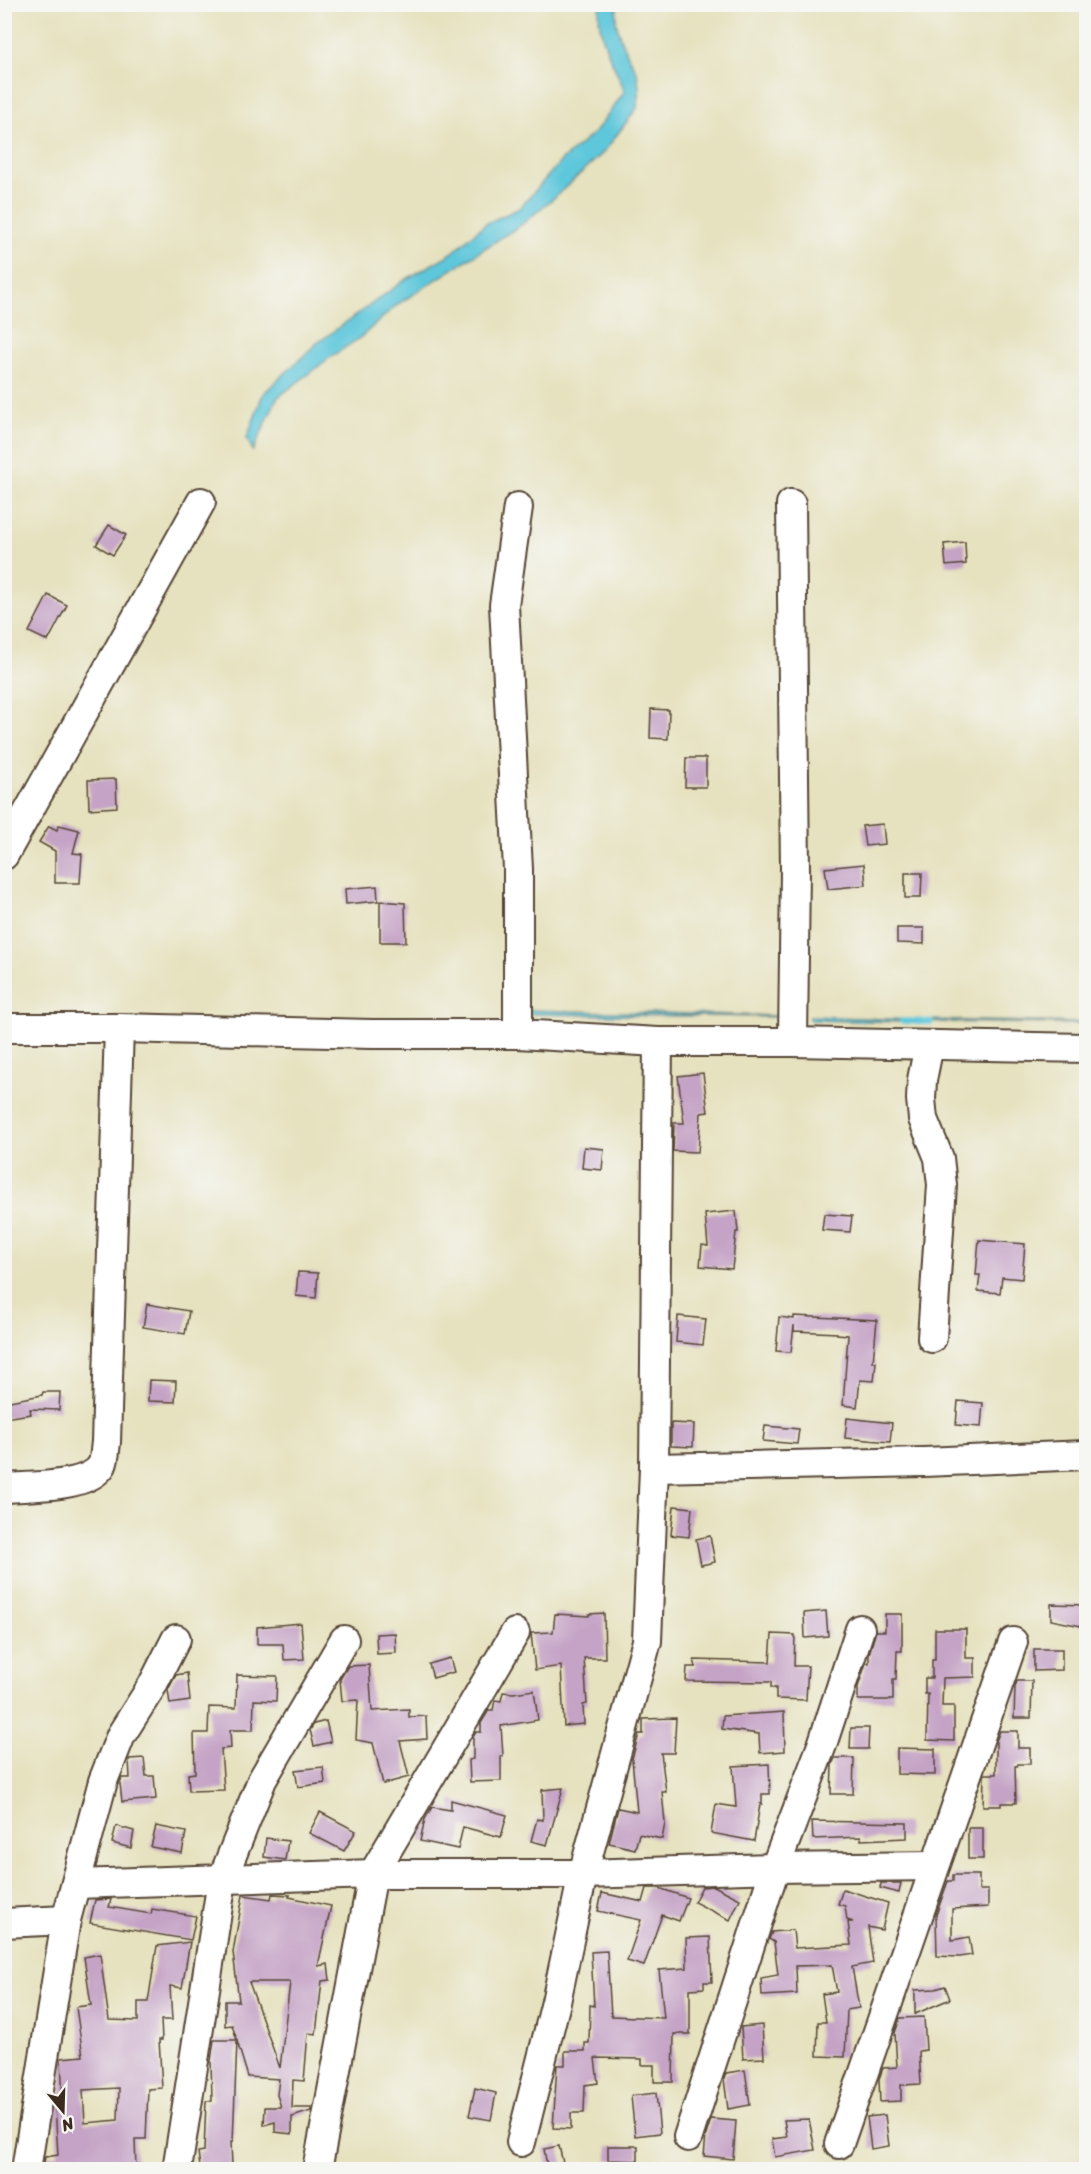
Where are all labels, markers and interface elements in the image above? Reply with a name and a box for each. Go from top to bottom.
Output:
north arrow [33,2081,93,2141]
text: N [57,2109,79,2141]

